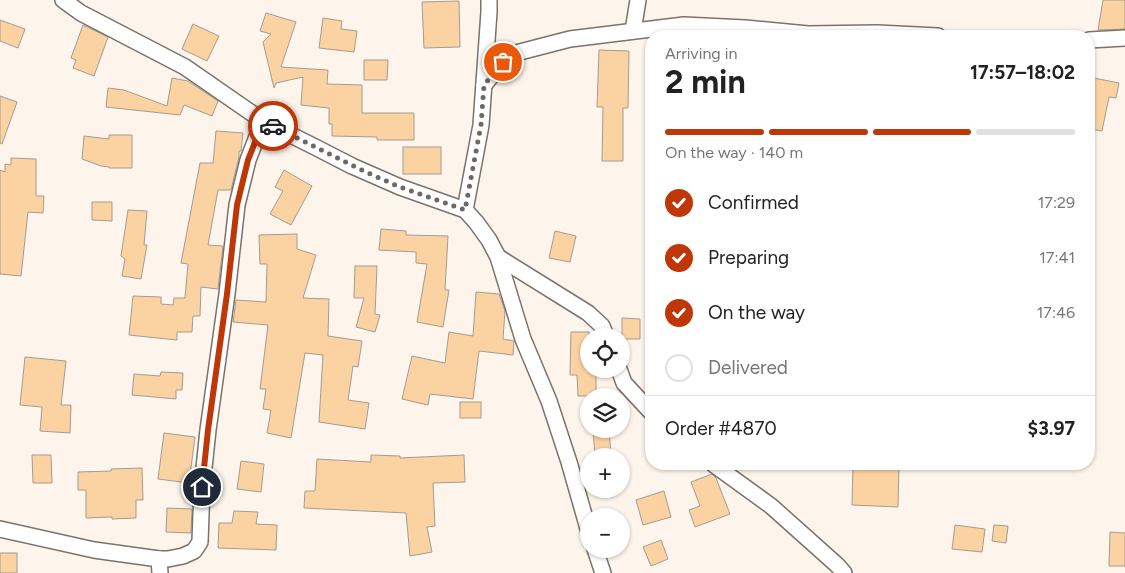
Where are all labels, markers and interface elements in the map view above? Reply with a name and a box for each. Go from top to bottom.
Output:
pin [482,41,524,83]
text: Arriving in [665,44,737,63]
icon: bag [489,48,517,76]
text: 17:57–18:02 [970,61,1075,84]
text: 2 min [665,63,746,101]
courier [248,101,298,151]
icon: car [259,112,287,140]
text: On the way · 140 m [665,143,803,162]
icon: check [665,189,693,217]
text: Confirmed [708,191,799,214]
text: 17:29 [1038,193,1075,212]
icon: check [665,244,693,272]
text: Preparing [708,246,789,269]
text: 17:41 [1039,248,1075,267]
icon: check [665,299,693,327]
text: On the way [708,301,805,324]
text: 17:46 [1037,303,1075,322]
map controls [580,328,630,558]
button: locate [580,328,630,378]
text: Delivered [708,356,788,379]
button: layers [580,388,630,438]
text: Order #4870 [665,417,777,440]
text: $3.97 [1028,417,1075,440]
button: + [580,448,630,498]
pin [181,466,223,508]
icon: home [188,473,216,501]
button: − [580,508,630,558]

